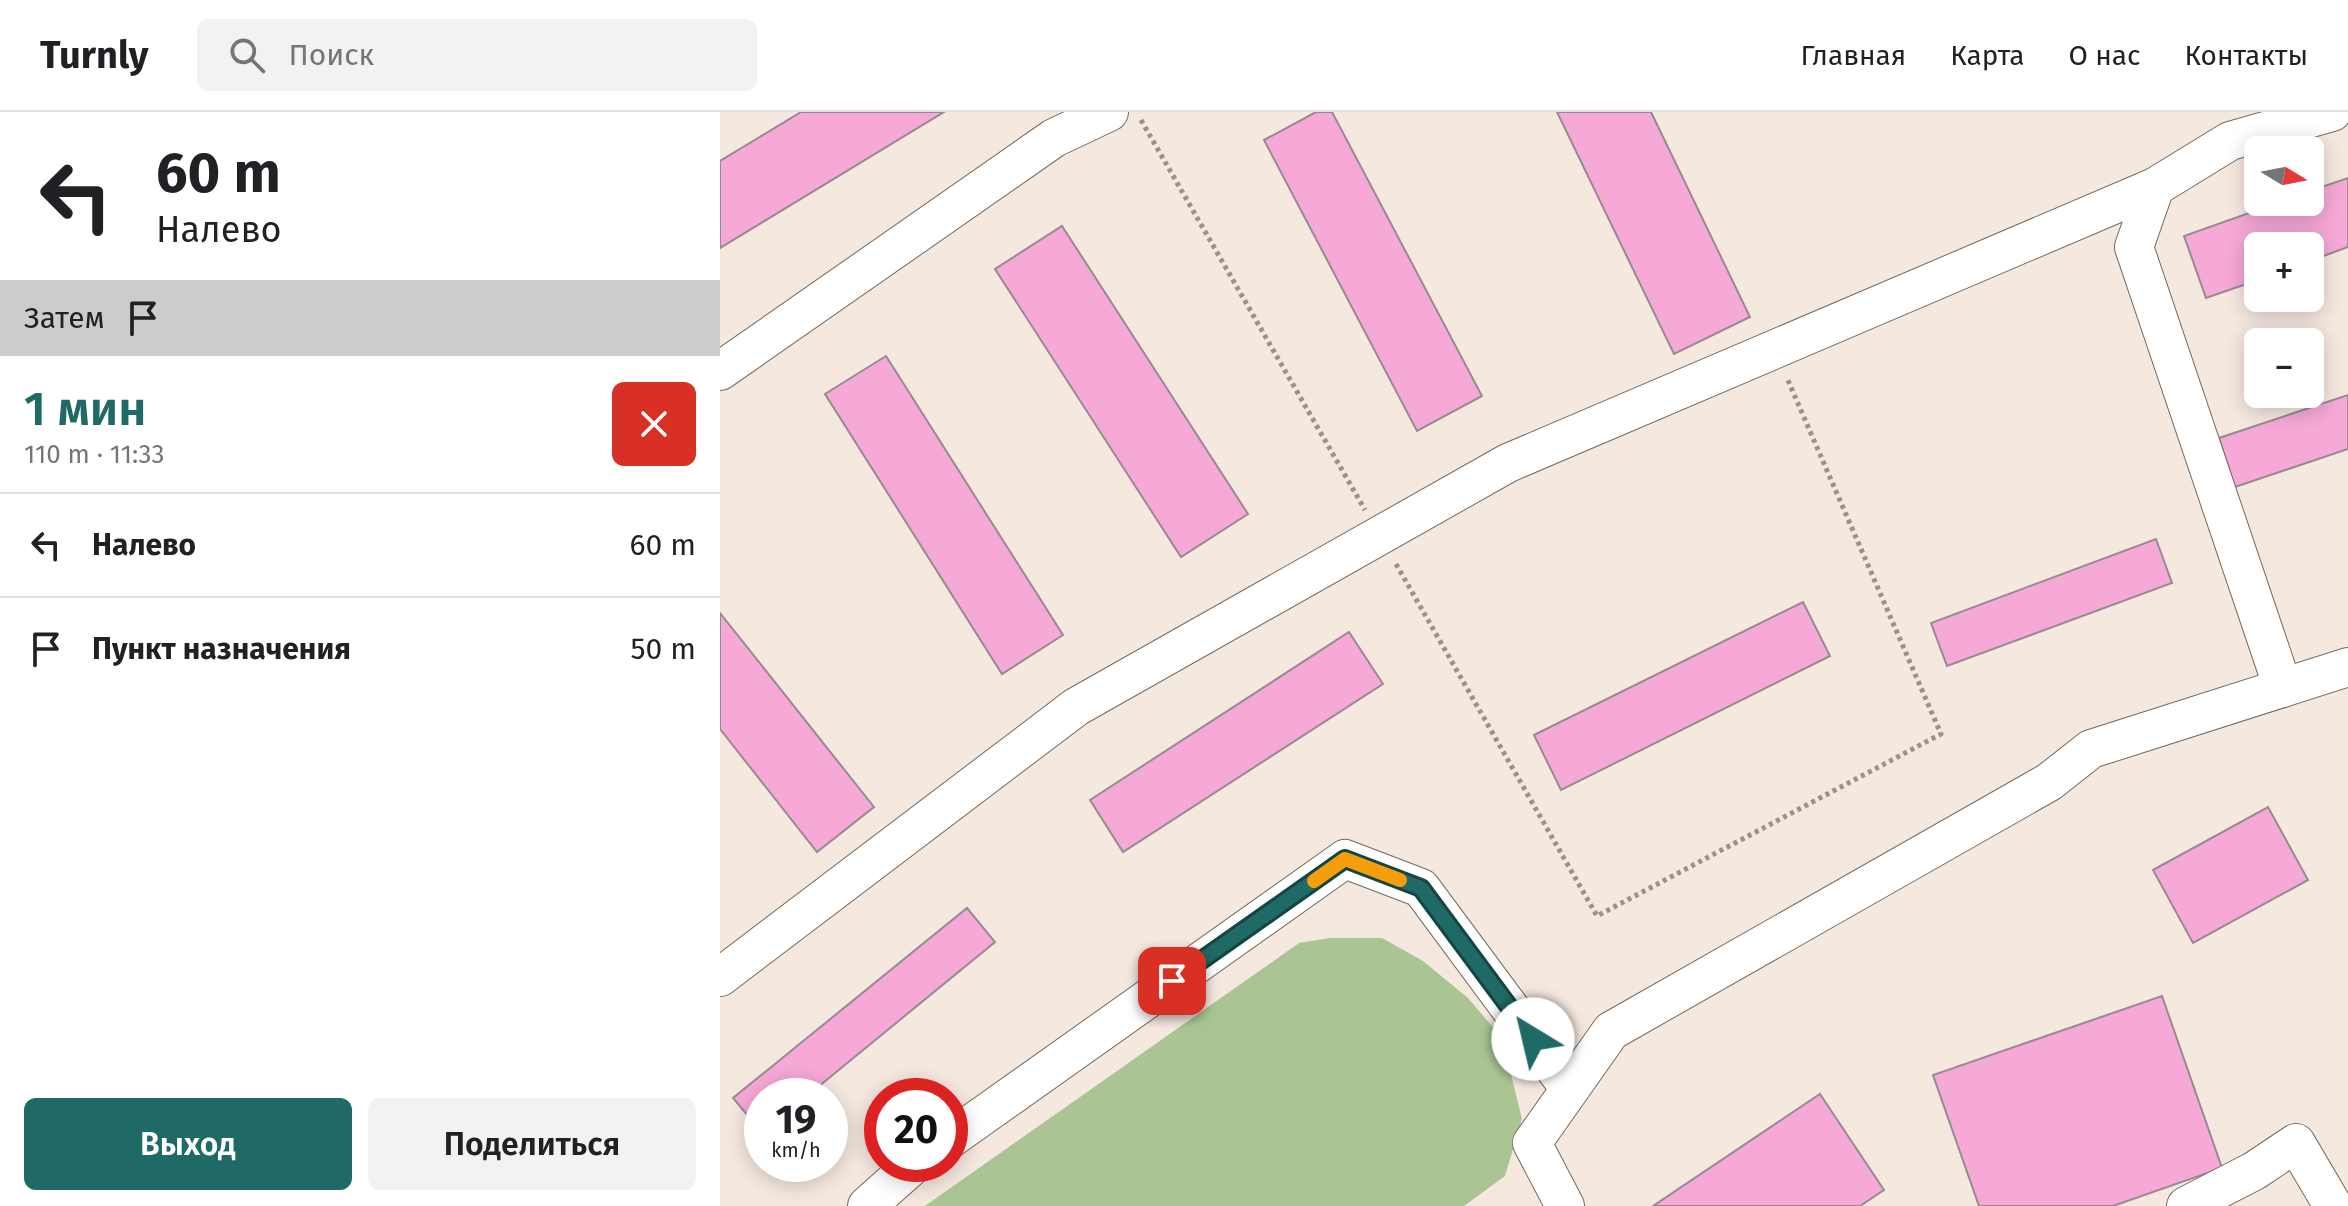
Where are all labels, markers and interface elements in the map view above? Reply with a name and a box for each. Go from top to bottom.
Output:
search box [197,19,757,91]
text: Turnly [40,32,149,78]
icon: search [225,33,269,77]
text: Поиск [289,37,374,73]
text: Главная [1800,39,1906,72]
text: Карта [1950,39,2024,72]
text: О нас [2068,39,2140,72]
text: Контакты [2184,39,2308,72]
north arrow [2244,136,2324,216]
map controls [2244,136,2324,408]
text: 60 m [156,140,281,207]
icon: left [24,144,128,248]
text: Налево [156,208,282,252]
button: + [2244,232,2324,312]
icon: arrive [121,296,165,340]
text: Затем [24,300,105,336]
button: − [2244,328,2324,408]
text: 1 мин [24,380,147,438]
button: close [612,382,696,466]
text: 110 m · 11:33 [24,439,164,470]
icon: left [24,523,68,567]
text: Налево [92,527,196,563]
text: 60 m [630,527,696,563]
icon: arrive [24,627,68,671]
text: Пункт назначения [92,631,351,667]
text: 50 m [631,631,696,667]
pin [1138,947,1206,1015]
icon: arrive [1150,959,1194,1003]
position arrow [1491,997,1575,1081]
speed limit sign: 20 [864,1078,968,1182]
text: 19 [776,1096,816,1144]
button: Выход [24,1098,352,1190]
button: Поделиться [368,1098,696,1190]
text: km/h [771,1138,821,1162]

